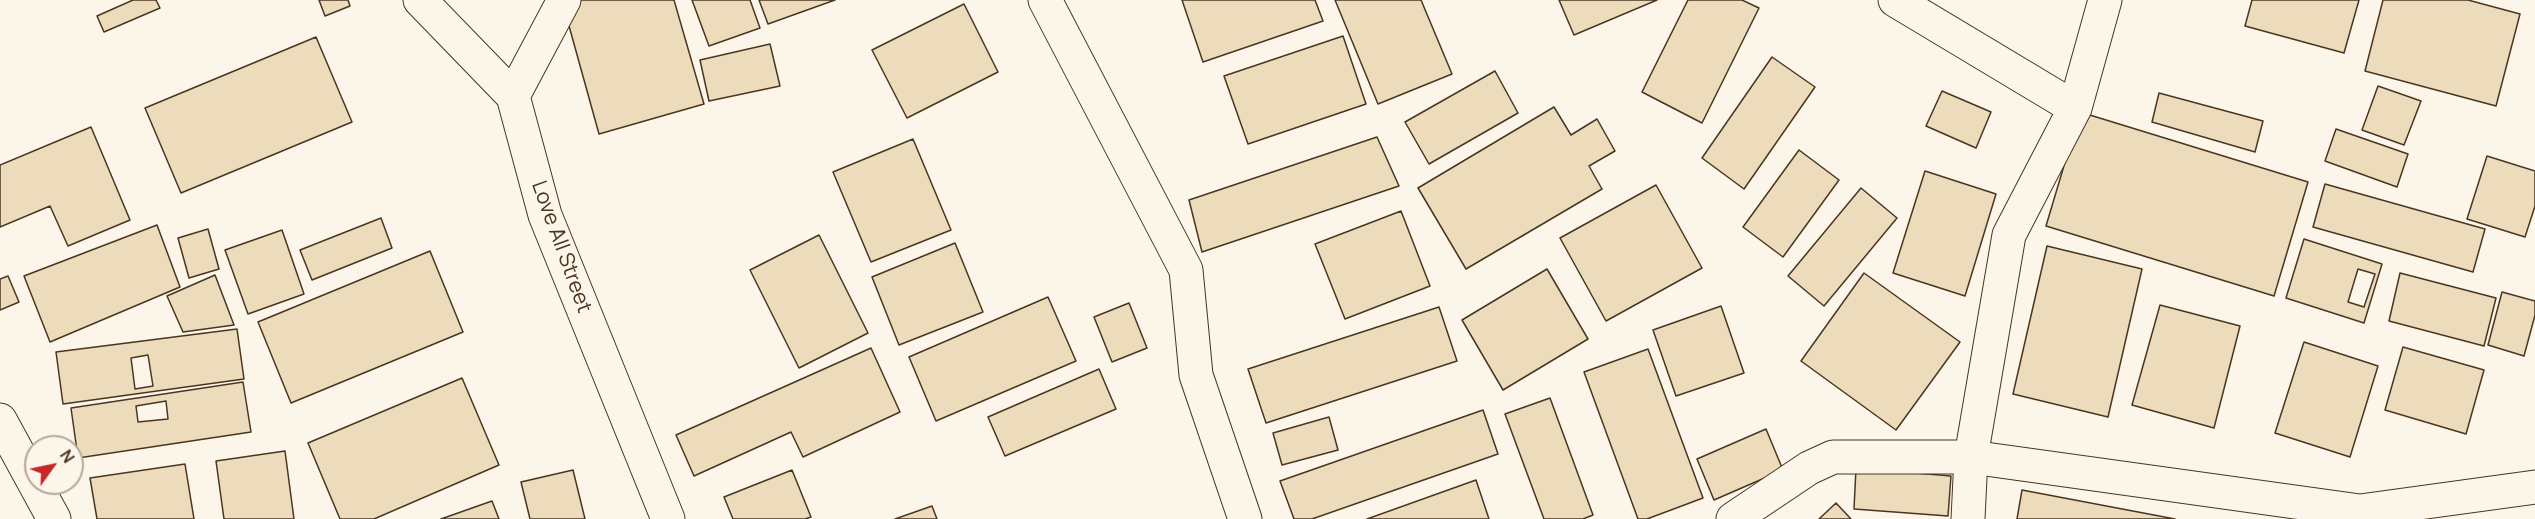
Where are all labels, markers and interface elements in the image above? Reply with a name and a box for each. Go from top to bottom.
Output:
street label: Love All Street [525,178,597,316]
north arrow [24,435,84,495]
text: N [55,445,80,467]

